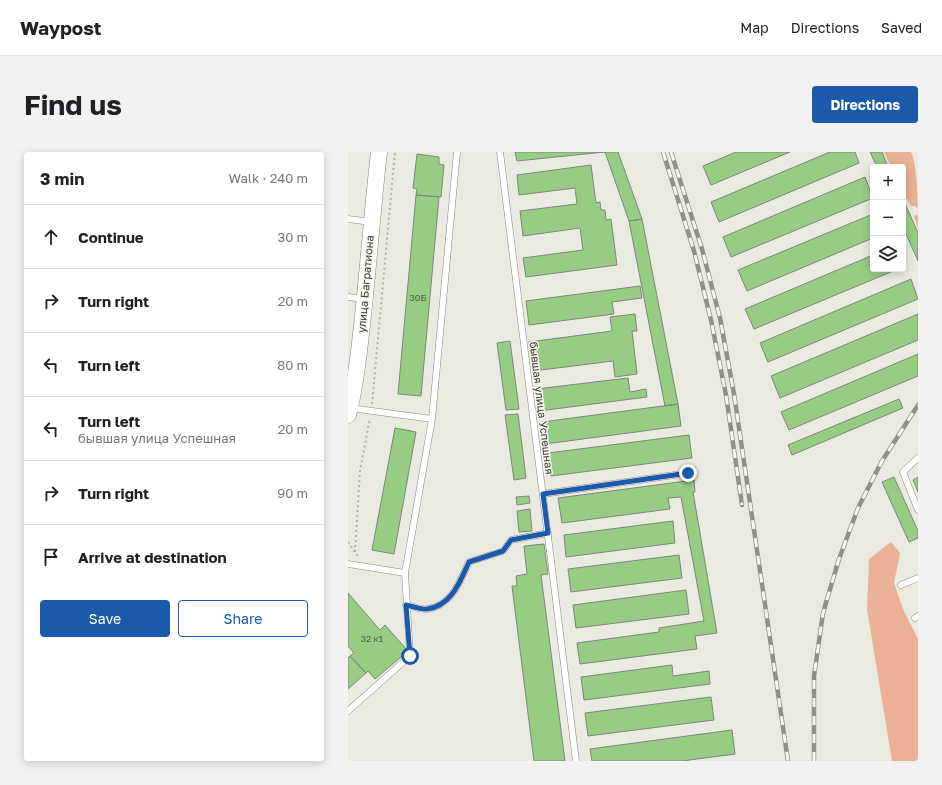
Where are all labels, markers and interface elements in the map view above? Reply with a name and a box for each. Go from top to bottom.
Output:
text: Waypost [20,16,101,39]
text: Map [740,19,769,36]
text: Directions [791,19,859,36]
text: Saved [881,19,922,36]
button: Directions [812,86,918,123]
text: Find us [24,88,122,121]
map controls [870,164,906,272]
button: + [870,164,906,200]
text: 3 min [40,168,84,189]
text: Walk · 240 m [229,170,308,186]
button: − [870,200,906,236]
icon: ahead [40,226,62,248]
text: Continue [78,228,144,246]
text: 30 m [278,229,308,245]
street label: улица Багратиона [354,235,376,333]
button: layers [870,236,906,272]
icon: right [40,290,62,312]
text: Turn right [78,292,149,310]
house number: 30Б [410,292,426,303]
text: 20 m [278,293,308,309]
street label: бывшая улица Успешная [527,341,557,475]
icon: left [40,354,62,376]
text: Turn left [78,356,140,374]
text: 80 m [277,357,308,373]
text: Turn left [78,412,140,430]
icon: left [40,418,62,440]
text: 20 m [278,421,308,437]
text: бывшая улица Успешная [78,430,236,446]
route end [679,464,697,482]
icon: right [40,482,62,504]
text: Turn right [78,484,149,502]
text: 90 m [277,485,308,501]
icon: arrive [40,546,62,568]
text: Arrive at destination [78,548,227,566]
button: Save [40,600,170,637]
button: Share [178,600,308,637]
house number: 32 к1 [361,633,384,644]
route start [401,647,419,665]

